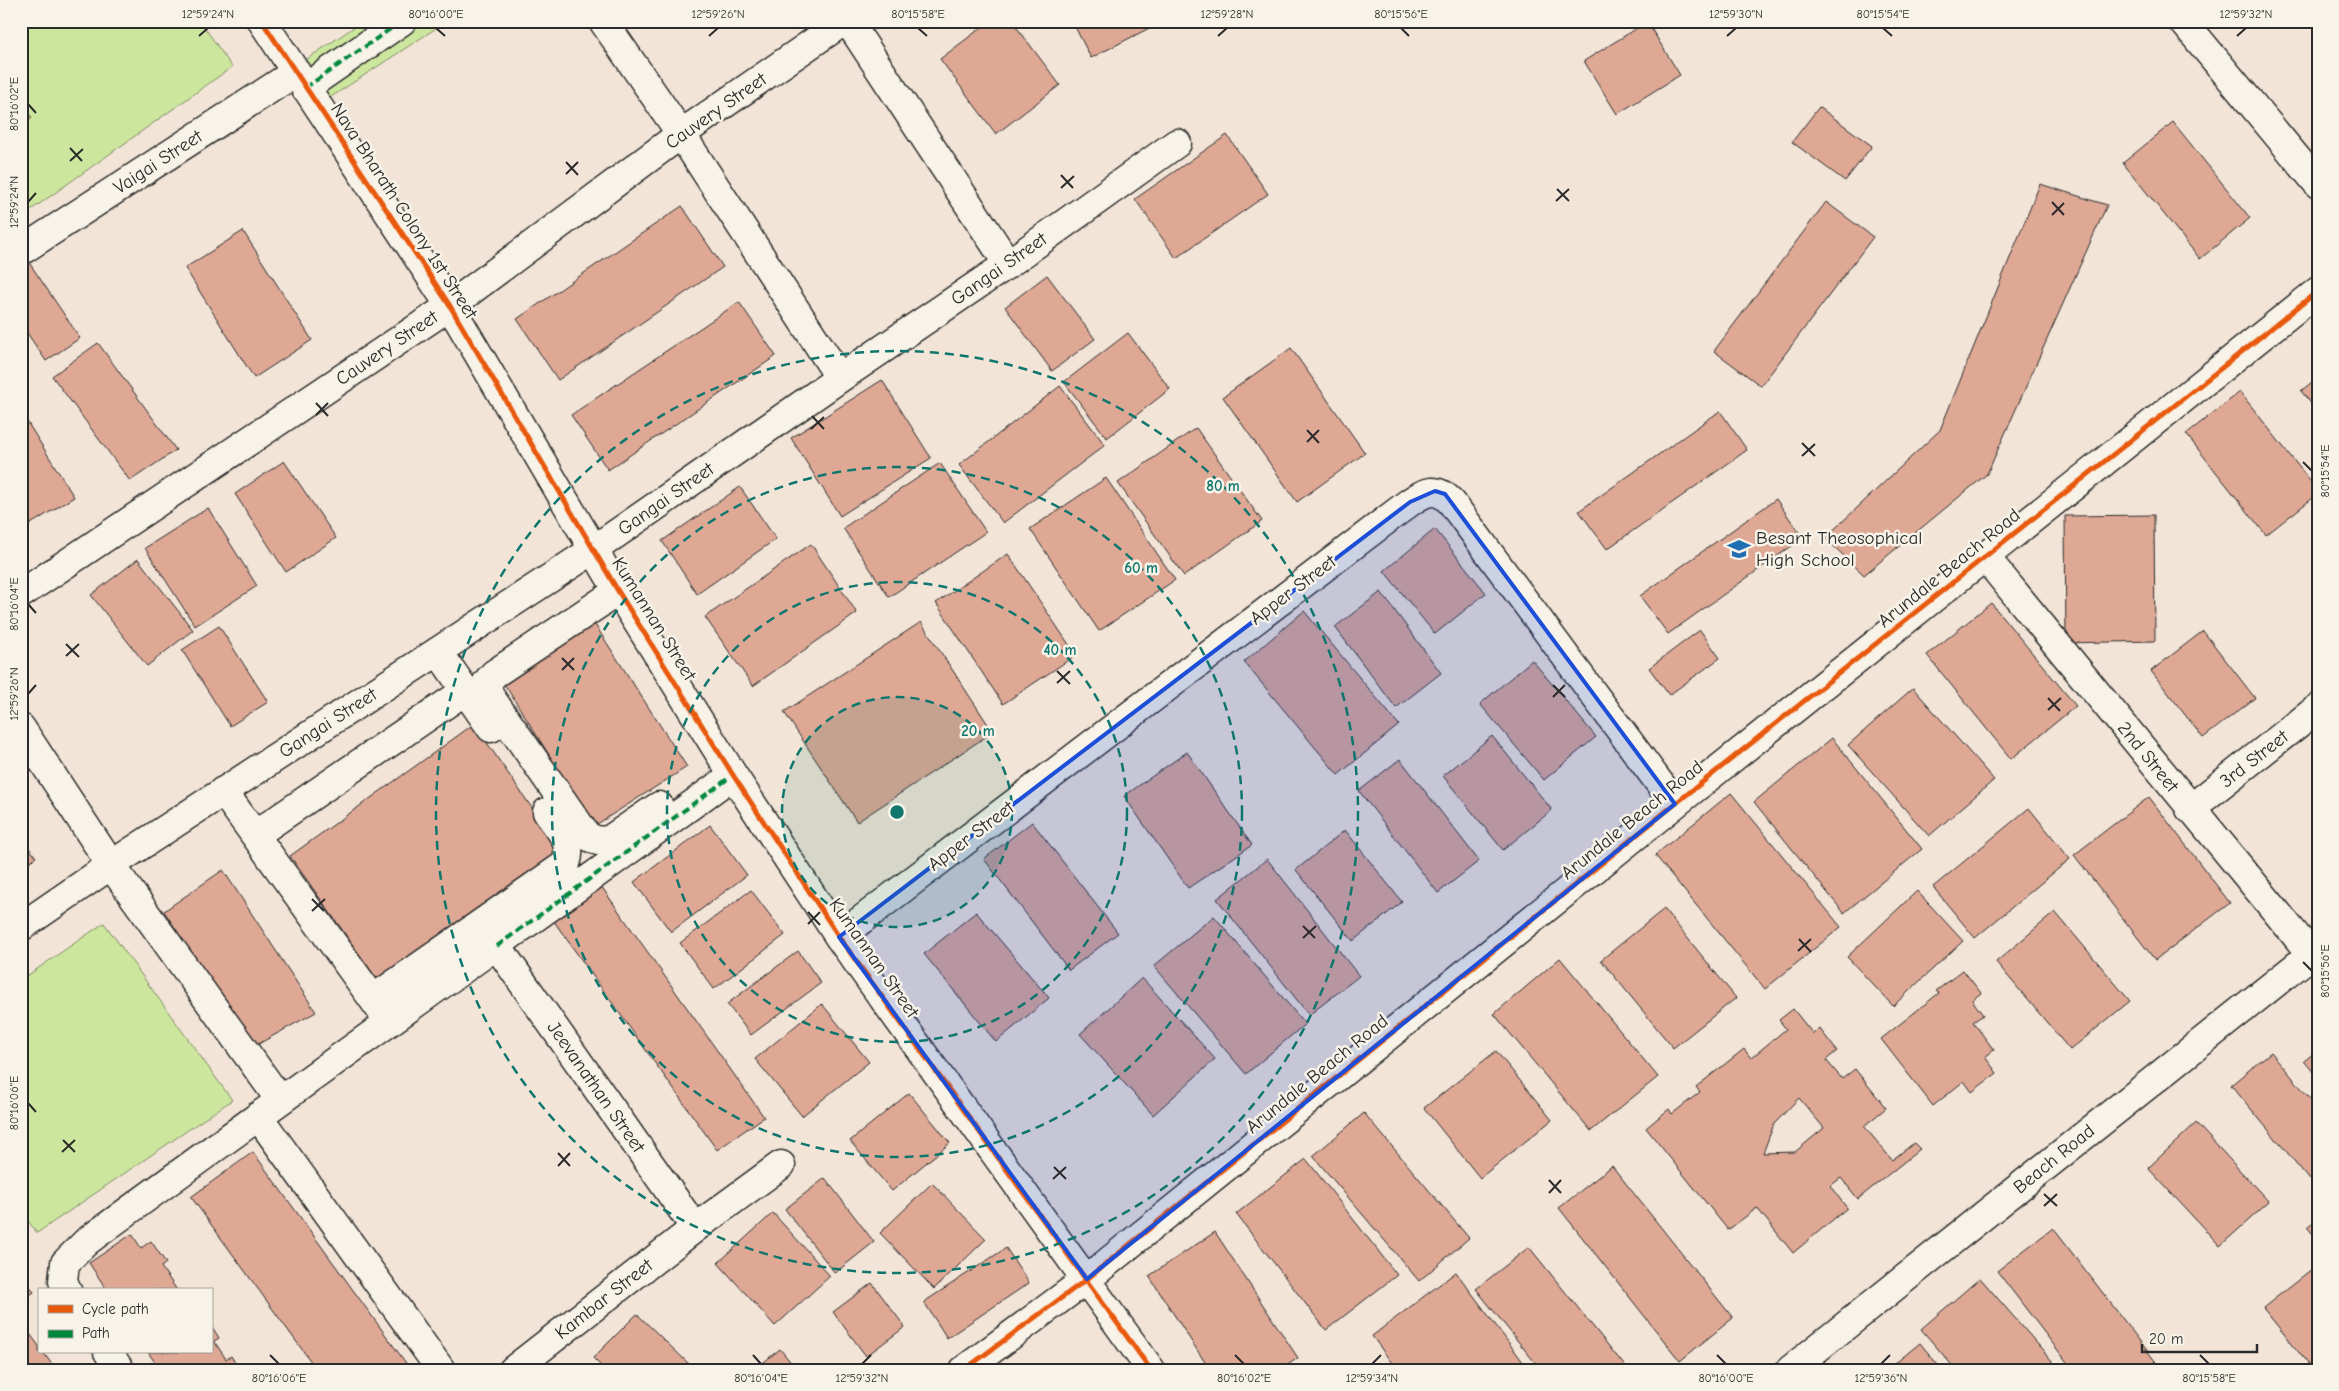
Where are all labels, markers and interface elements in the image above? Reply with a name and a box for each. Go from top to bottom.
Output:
text: 12°59'24"N [182,7,234,21]
text: 80°16'00"E [408,7,464,21]
text: 12°59'26"N [691,7,745,21]
text: 80°15'58"E [891,7,945,21]
text: 12°59'28"N [1201,7,1253,21]
text: 80°15'56"E [1374,7,1428,21]
text: 12°59'30"N [1709,7,1763,21]
text: 80°15'54"E [1857,7,1909,21]
text: 12°59'32"N [2220,7,2272,21]
street label: Cauvery Street [661,68,771,154]
text: 80°16'02"E [7,77,21,131]
street label: Nava Bharath Colony 1st Street [326,99,482,323]
street label: Vaigai Street [110,125,207,199]
text: 12°59'24"N [7,176,21,228]
street label: Gangai Street [947,228,1052,310]
street label: Cauvery Street [332,306,443,390]
text: 80°15'54"E [2318,445,2332,497]
street label: Gangai Street [614,458,719,540]
text: 80 m [1206,477,1240,495]
street label: Arundale Beach Road [1873,504,2025,632]
place label: Besant Theosophical High School [1756,527,1922,571]
school or university icon: Besant Theosophical High School [1726,536,1752,562]
street label: Apper Street [1246,550,1341,630]
street label: Kumannan Street [607,553,701,685]
text: 60 m [1124,559,1158,577]
text: 80°16'04"E [7,577,21,631]
text: 40 m [1044,641,1077,659]
text: 12°59'26"N [7,667,21,721]
street label: Gangai Street [275,683,381,763]
street label: 2nd Street [2113,717,2183,797]
text: 20 m [961,722,995,740]
street label: 3rd Street [2215,725,2293,792]
street label: Arundale Beach Road [1556,756,1708,884]
street label: Apper Street [924,796,1019,876]
centre of rings [888,803,906,821]
street label: Kumannan Street [825,894,924,1023]
text: 80°15'56"E [2318,944,2332,998]
street label: Arundale Beach Road [1241,1010,1393,1138]
street label: Jeevanathan Street [542,1017,650,1157]
text: 80°16'06"E [7,1076,21,1130]
street label: Beach Road [2009,1120,2099,1198]
street label: Kambar Street [551,1254,658,1344]
legend [38,1288,212,1354]
text: Cycle path [82,1300,149,1318]
scale bar [2142,1321,2256,1353]
text: Path [82,1324,110,1342]
text: 20 m [2149,1330,2183,1348]
text: 80°16'06"E [252,1371,306,1385]
text: 80°16'04"E [734,1371,788,1385]
text: 12°59'32"N [836,1371,888,1385]
text: 80°16'02"E [1217,1371,1271,1385]
text: 12°59'34"N [1346,1371,1398,1385]
text: 80°16'00"E [1698,1371,1754,1385]
text: 12°59'36"N [1855,1371,1908,1385]
text: 80°15'58"E [2182,1371,2236,1385]

